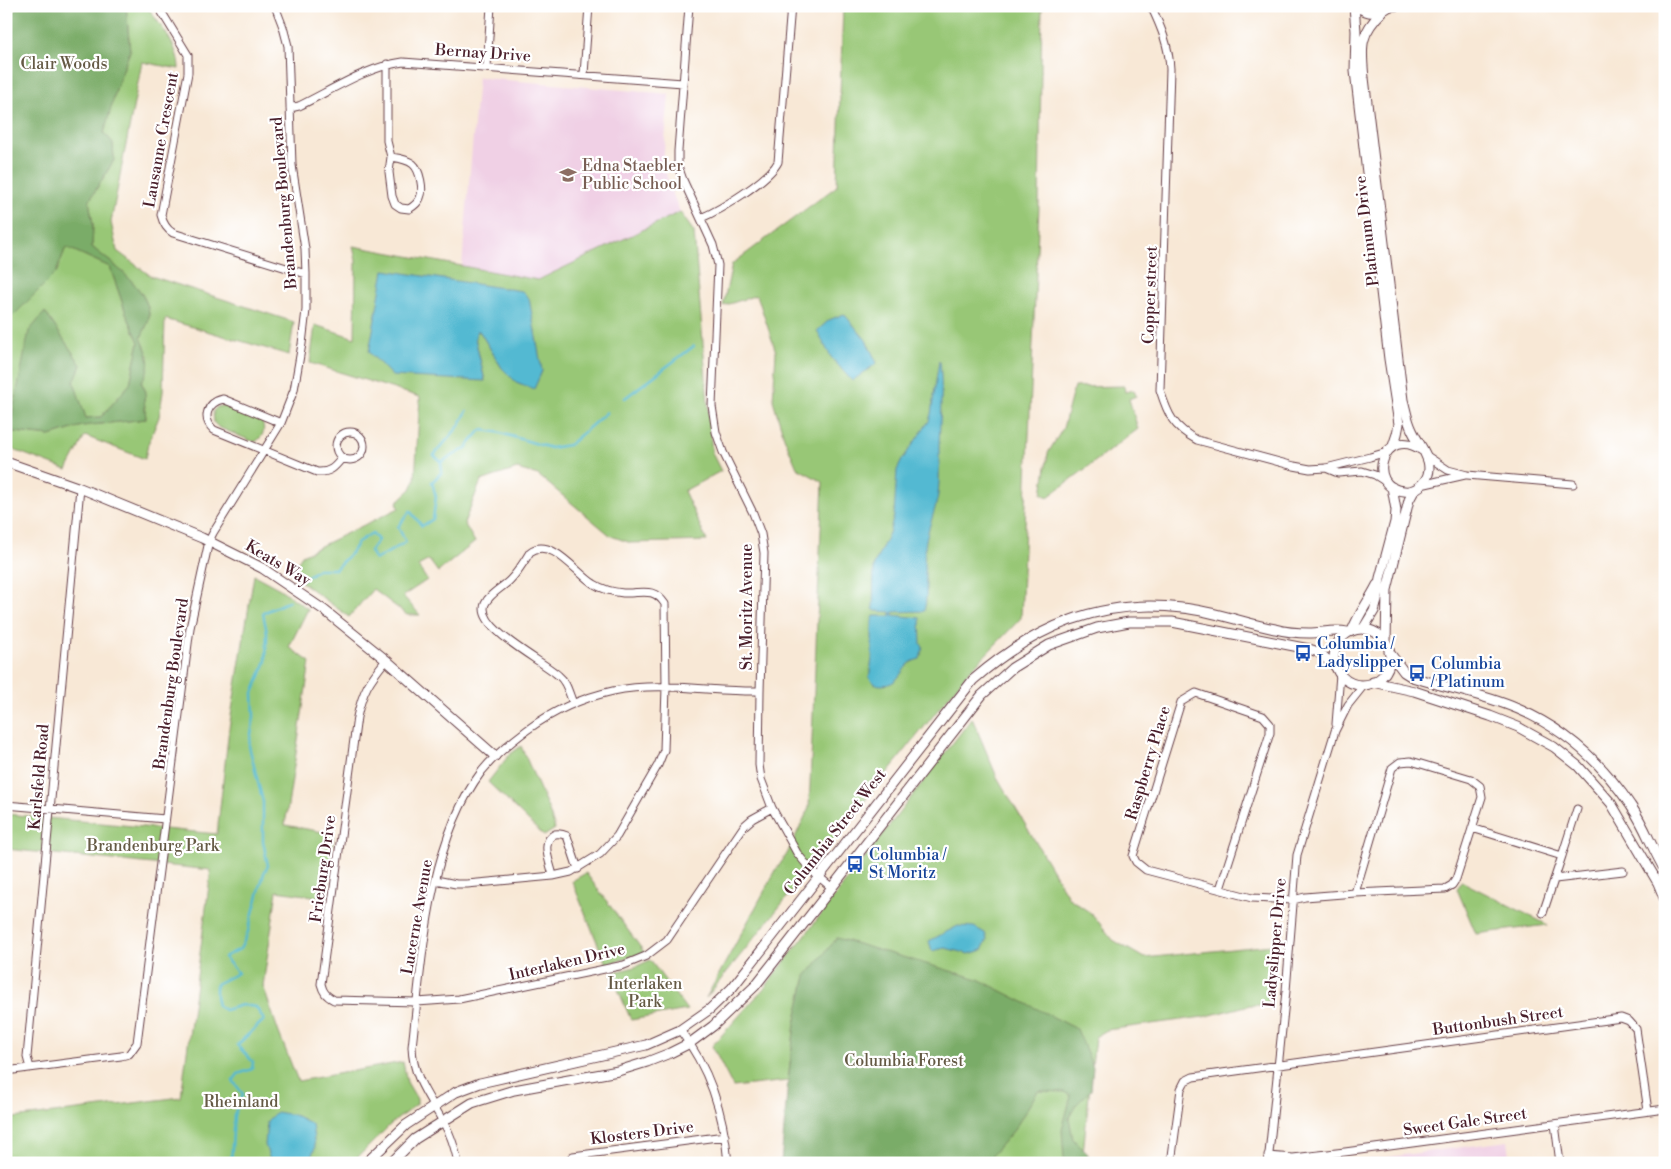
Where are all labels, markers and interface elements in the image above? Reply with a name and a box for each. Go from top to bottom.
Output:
street label: Bernay Drive [434,40,531,66]
park label: Clair Woods [21,54,107,74]
street label: Lausanne Crescent [139,70,183,209]
street label: Brandenburg Boulevard [266,116,302,291]
place label: Edna Staebler Public School [582,156,683,194]
school or university icon: Edna Staebler Public School [558,165,578,185]
street label: Platinum Drive [1350,174,1384,288]
street label: Copper street [1138,245,1162,344]
street label: Keats Way [242,536,315,590]
street label: St. Moritz Avenue [737,544,757,670]
street label: Brandenburg Boulevard [149,597,193,772]
place label: Columbia / Ladyslipper [1317,634,1403,672]
bus stop icon: Columbia / Ladyslipper [1293,643,1313,663]
place label: Columbia / Platinum [1430,654,1505,692]
bus stop icon: Columbia / Platinum [1407,663,1427,683]
street label: Raspberry Place [1121,703,1175,823]
street label: Karlsfeld Road [24,723,54,831]
street label: Columbia Street West [779,765,891,899]
street label: Frieburg Drive [306,814,340,924]
park label: Brandenburg Park [86,836,221,856]
place label: Columbia / St Moritz [869,845,947,883]
bus stop icon: Columbia / St Moritz [845,854,865,874]
street label: Lucerne Avenue [397,858,437,976]
street label: Ladyslipper Drive [1259,877,1291,1009]
street label: Interlaken Drive [507,939,627,985]
park label: Interlaken Park [608,974,683,1012]
street label: Buttonbush Street [1430,1002,1565,1040]
park label: Columbia Forest [844,1051,964,1071]
park label: Rheinland [204,1092,278,1112]
street label: Sweet Gale Street [1402,1103,1528,1141]
street label: Klosters Drive [589,1117,695,1149]

